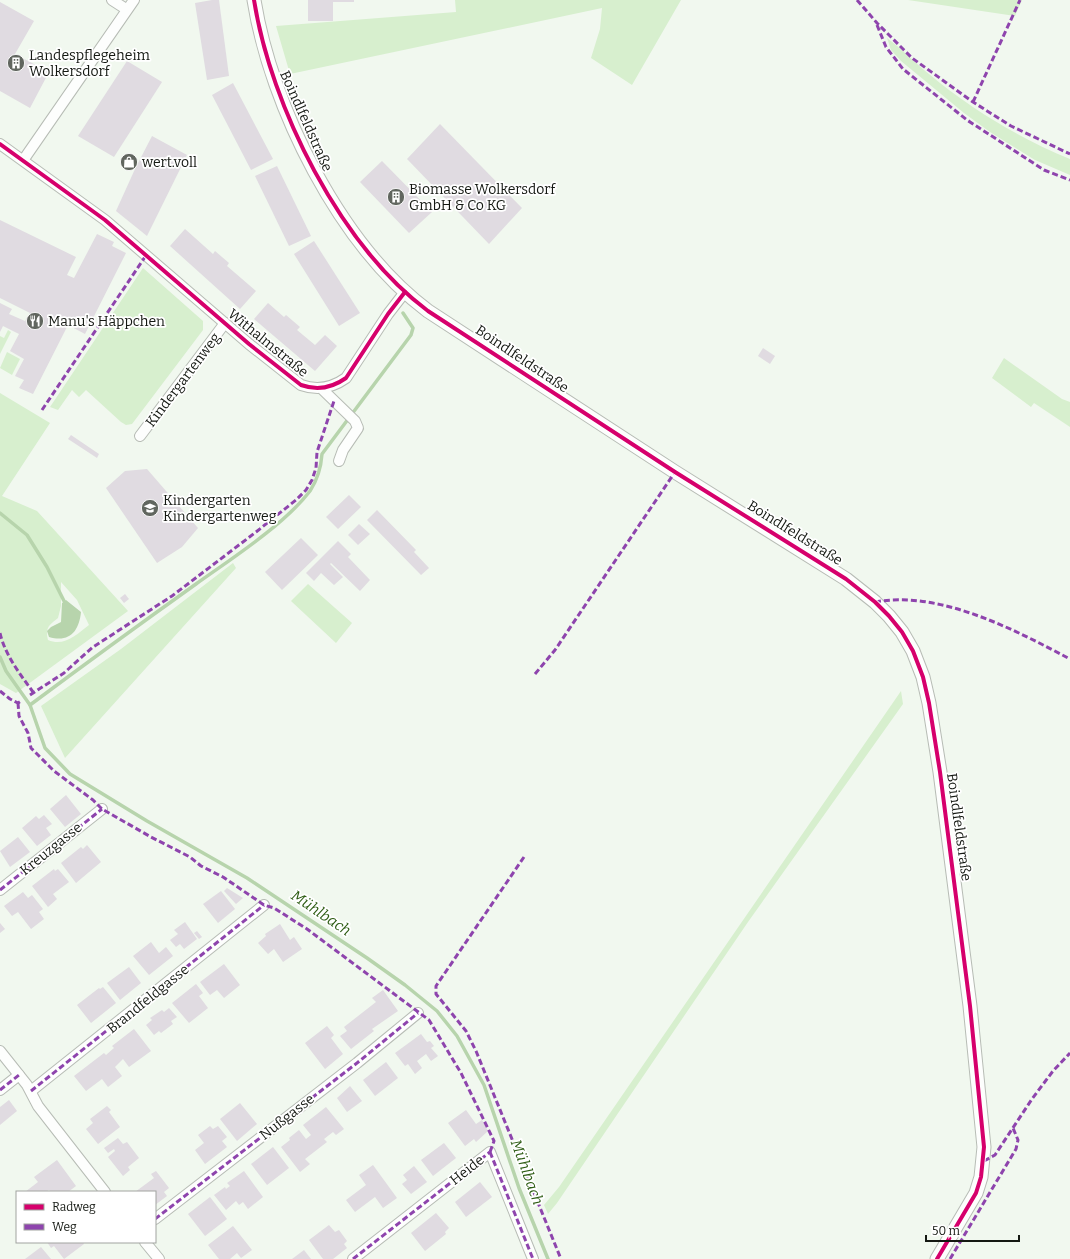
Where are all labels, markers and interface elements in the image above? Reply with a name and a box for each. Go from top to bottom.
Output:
place label: Landespflegeheim Wolkersdorf [29,47,151,80]
building icon: Landespflegeheim Wolkersdorf [6,53,26,73]
street label: Boindlfeldstraße [276,68,336,174]
shop icon: wert.voll [119,152,139,172]
place label: wert.voll [141,154,197,171]
place label: Biomasse Wolkersdorf GmbH & Co KG [409,181,556,214]
building icon: Biomasse Wolkersdorf GmbH & Co KG [386,187,406,207]
street label: Withalmstraße [224,305,312,381]
restaurant icon: Manu's Häppchen [25,311,45,331]
place label: Manu's Häppchen [48,313,165,330]
street label: Boindlfeldstraße [472,322,572,396]
street label: Kindergartenweg [142,329,224,430]
place label: Kindergarten Kindergartenweg [163,492,277,525]
street label: Boindlfeldstraße [744,497,846,569]
school or university icon: Kindergarten Kindergartenweg [140,498,160,518]
street label: Boindlfeldstraße [943,772,975,882]
street label: Kreuzgasse [17,819,85,879]
water label: Mühlbach [288,886,354,940]
street label: Brandfeldgasse [104,961,192,1037]
street label: Nußgasse [256,1090,318,1144]
water label: Mühlbach [507,1137,547,1207]
street label: Heide [447,1151,487,1189]
legend [16,1191,156,1243]
text: Radweg [52,1200,96,1214]
scale bar [926,1217,1019,1243]
text: Weg [52,1220,77,1234]
text: 50 m [932,1224,961,1238]

